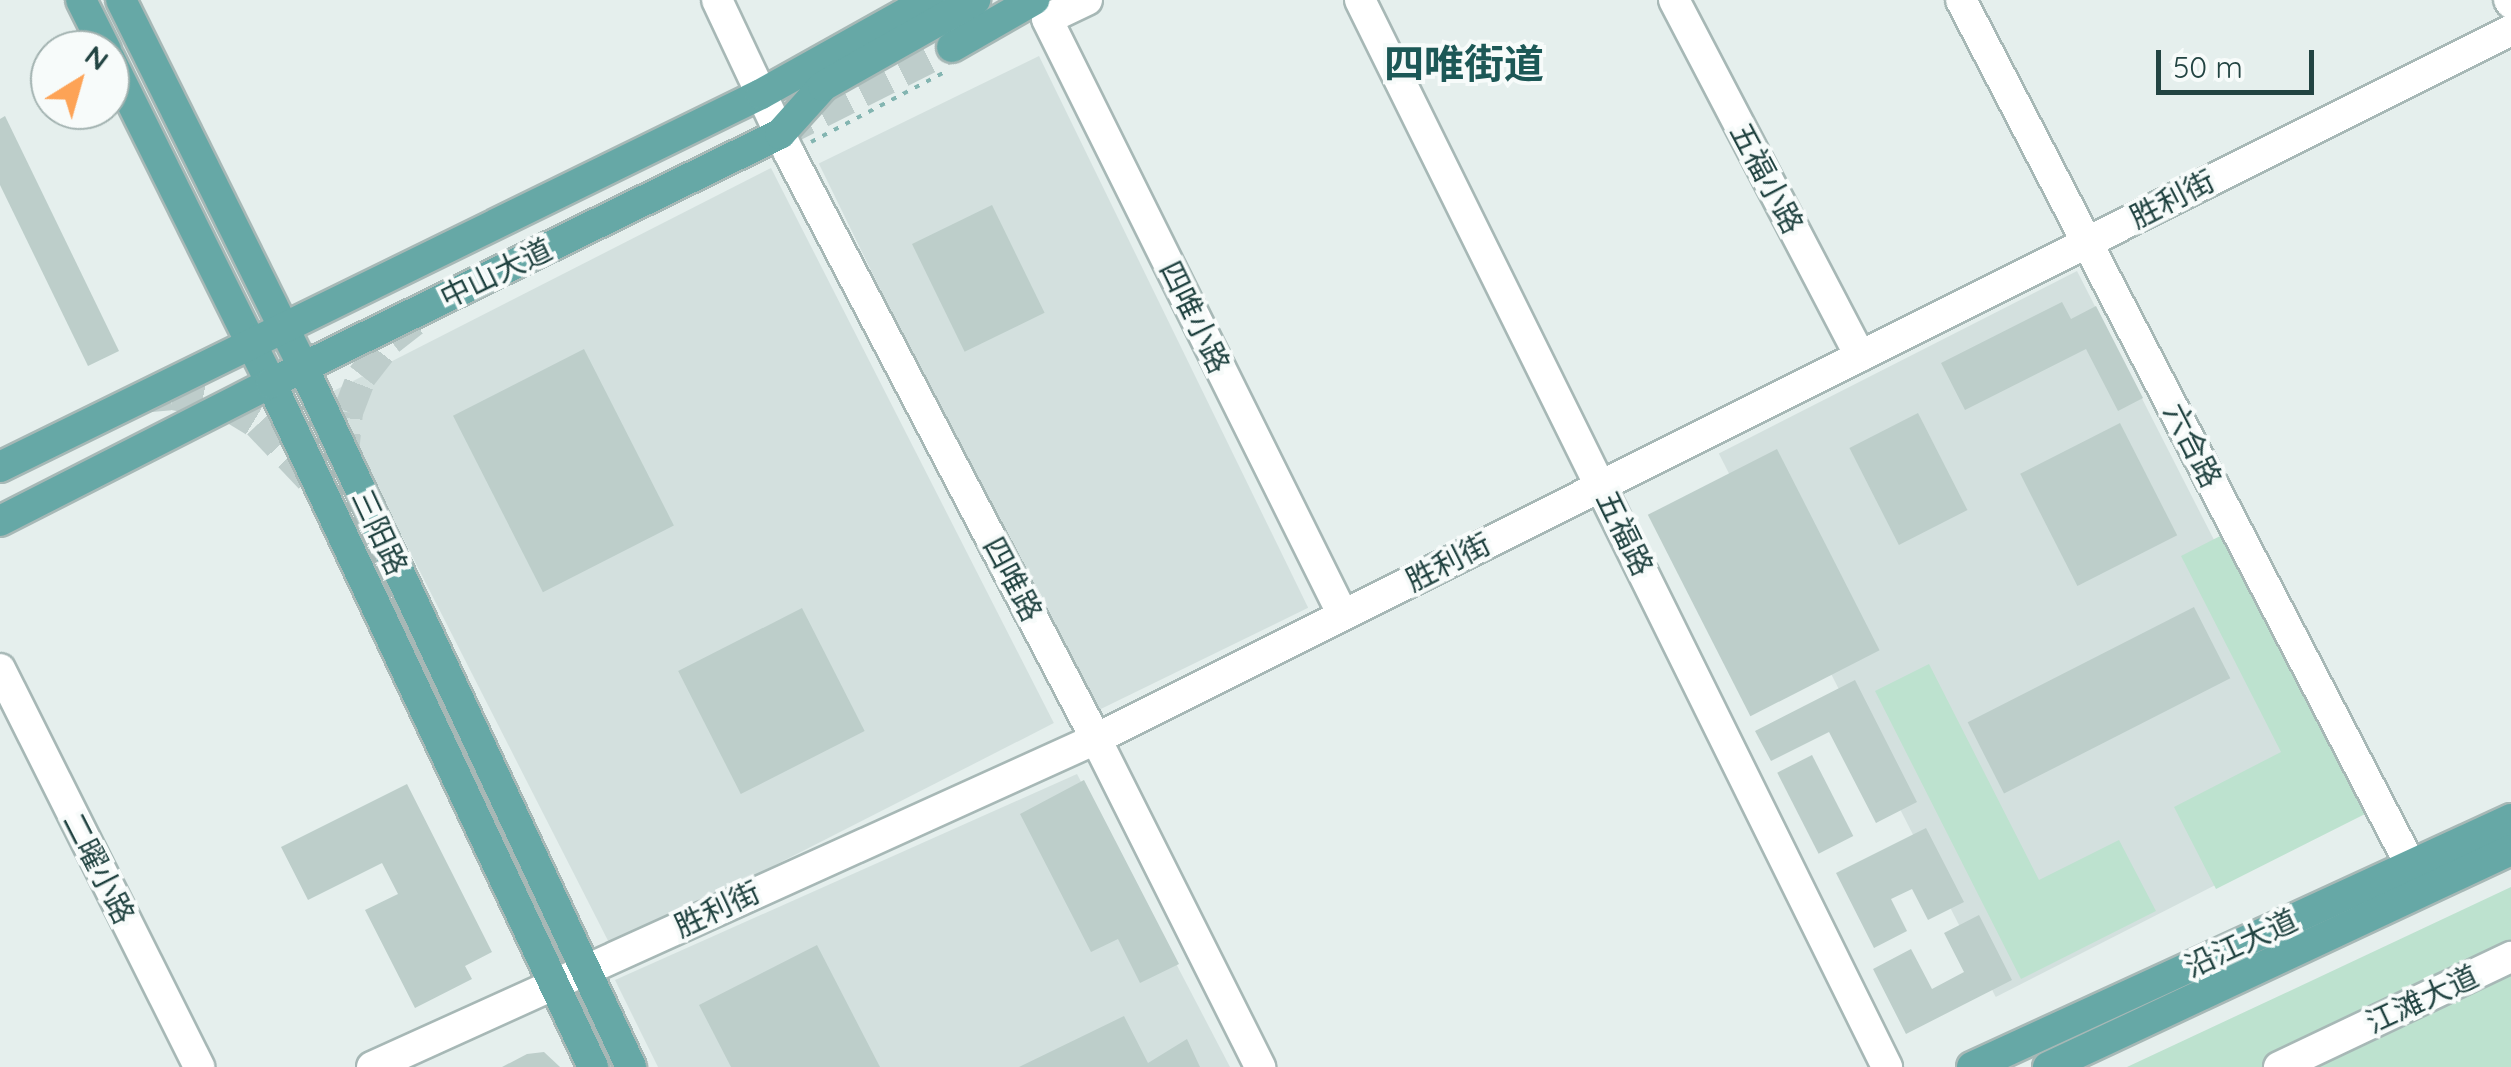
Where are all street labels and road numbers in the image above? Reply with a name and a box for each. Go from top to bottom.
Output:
street label: 五福小路 [1723,117,1811,239]
street label: 胜利街 [2124,163,2220,235]
street label: 中山大道 [434,231,558,315]
street label: 四唯小路 [1153,255,1237,379]
street label: 六合路 [2157,397,2229,493]
street label: 三阳路 [345,484,415,580]
street label: 五福路 [1589,485,1661,581]
street label: 胜利街 [1400,526,1496,598]
street label: 四唯路 [976,531,1050,627]
street label: 二曜小路 [56,806,142,930]
street label: 胜利街 [669,874,765,944]
street label: 沿江大道 [2179,901,2303,985]
street label: 江滩大道 [2360,957,2484,1041]

